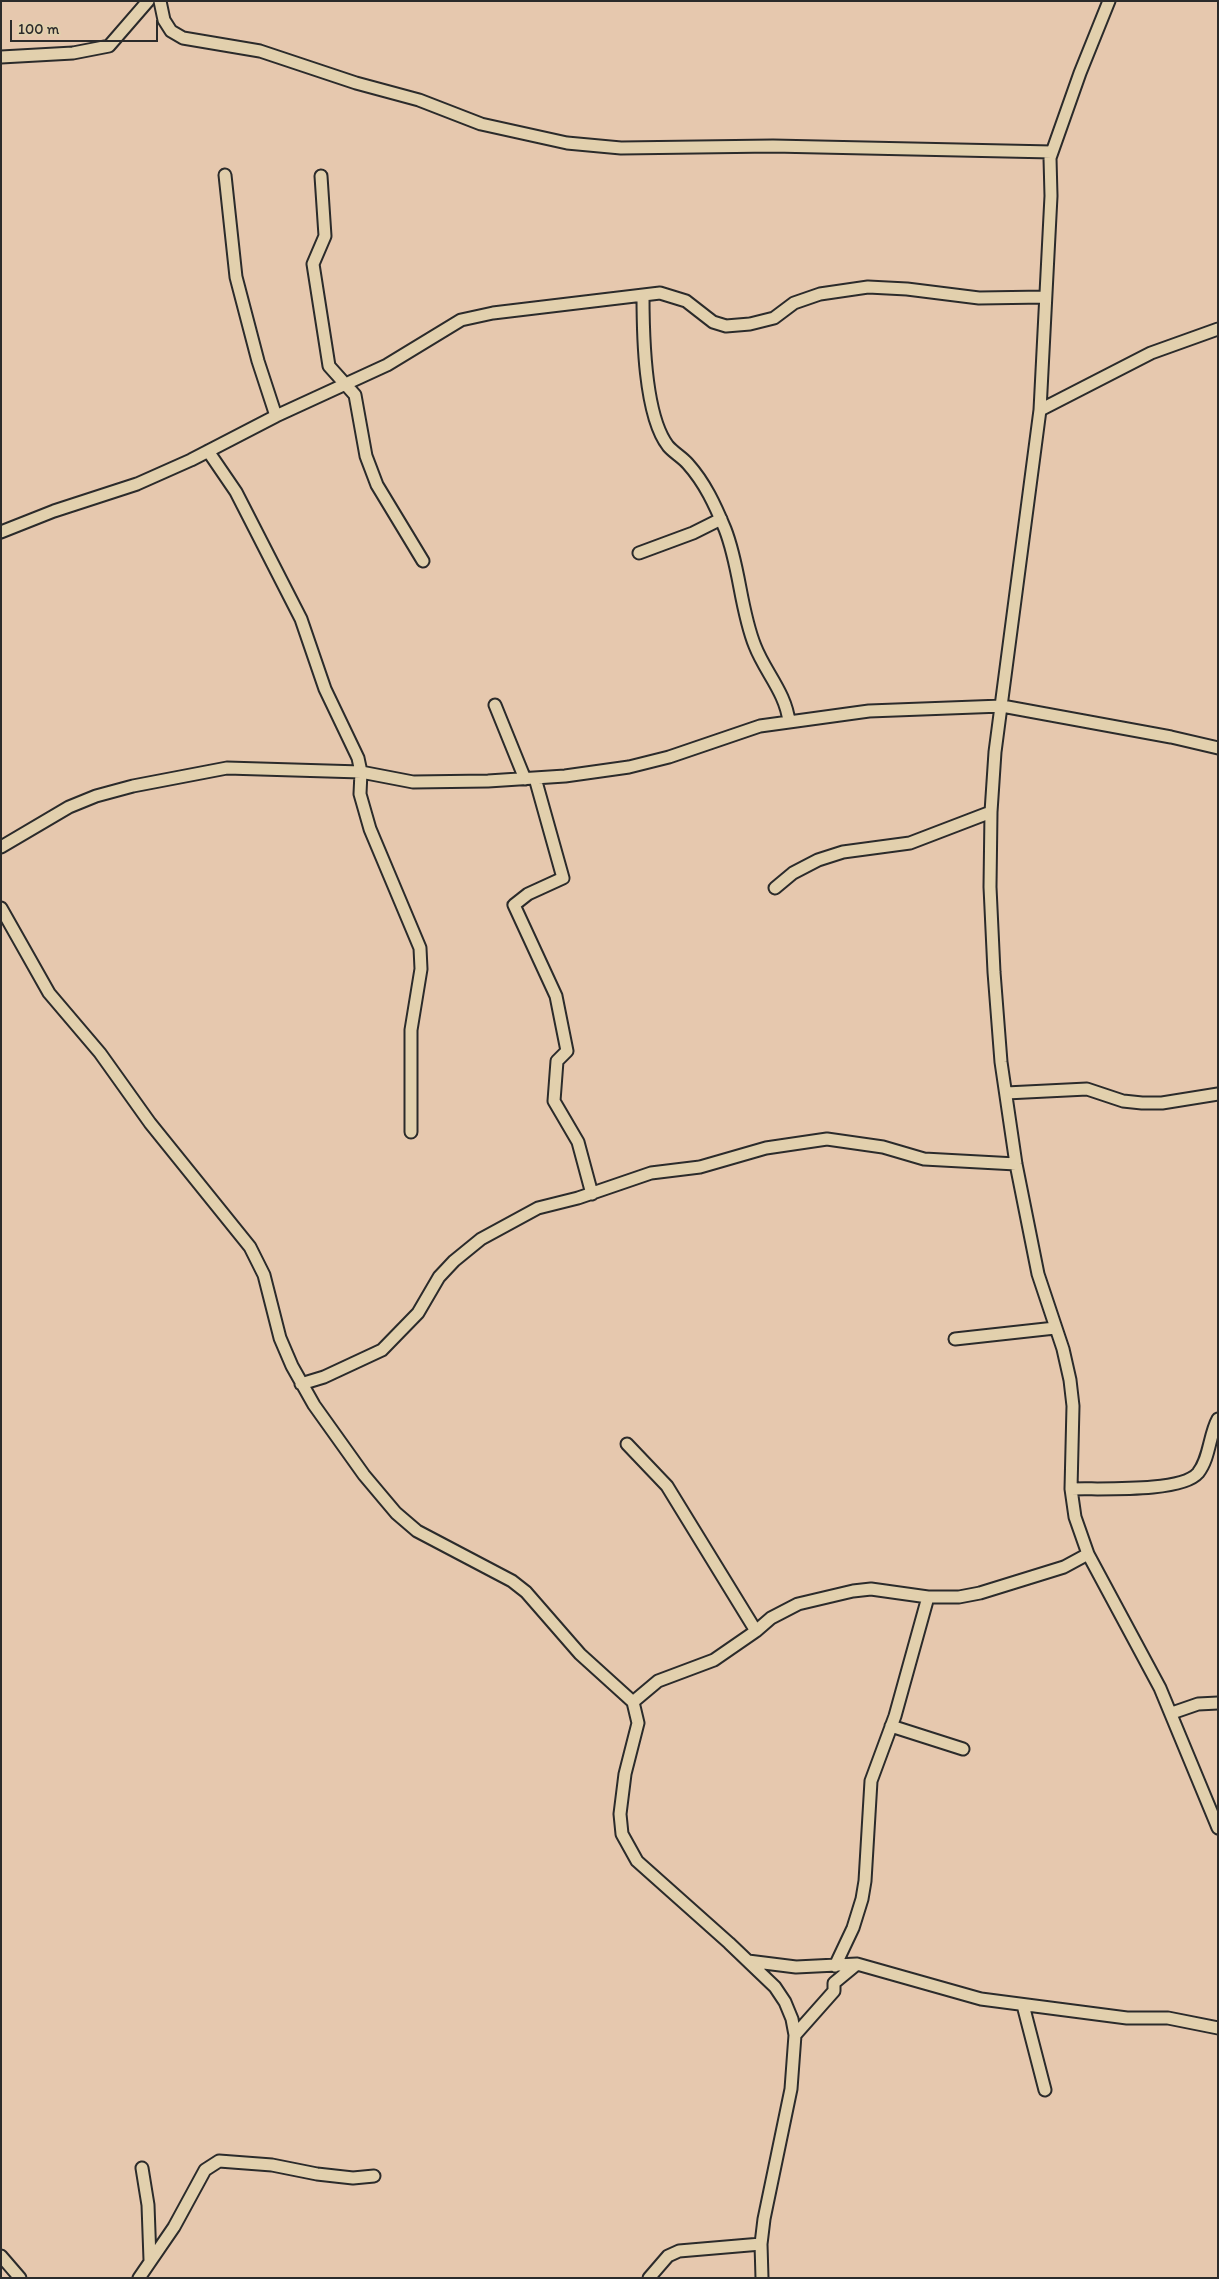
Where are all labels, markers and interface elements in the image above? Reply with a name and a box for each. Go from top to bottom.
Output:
scale bar [12,10,160,42]
text: 100 m [18,20,59,38]

